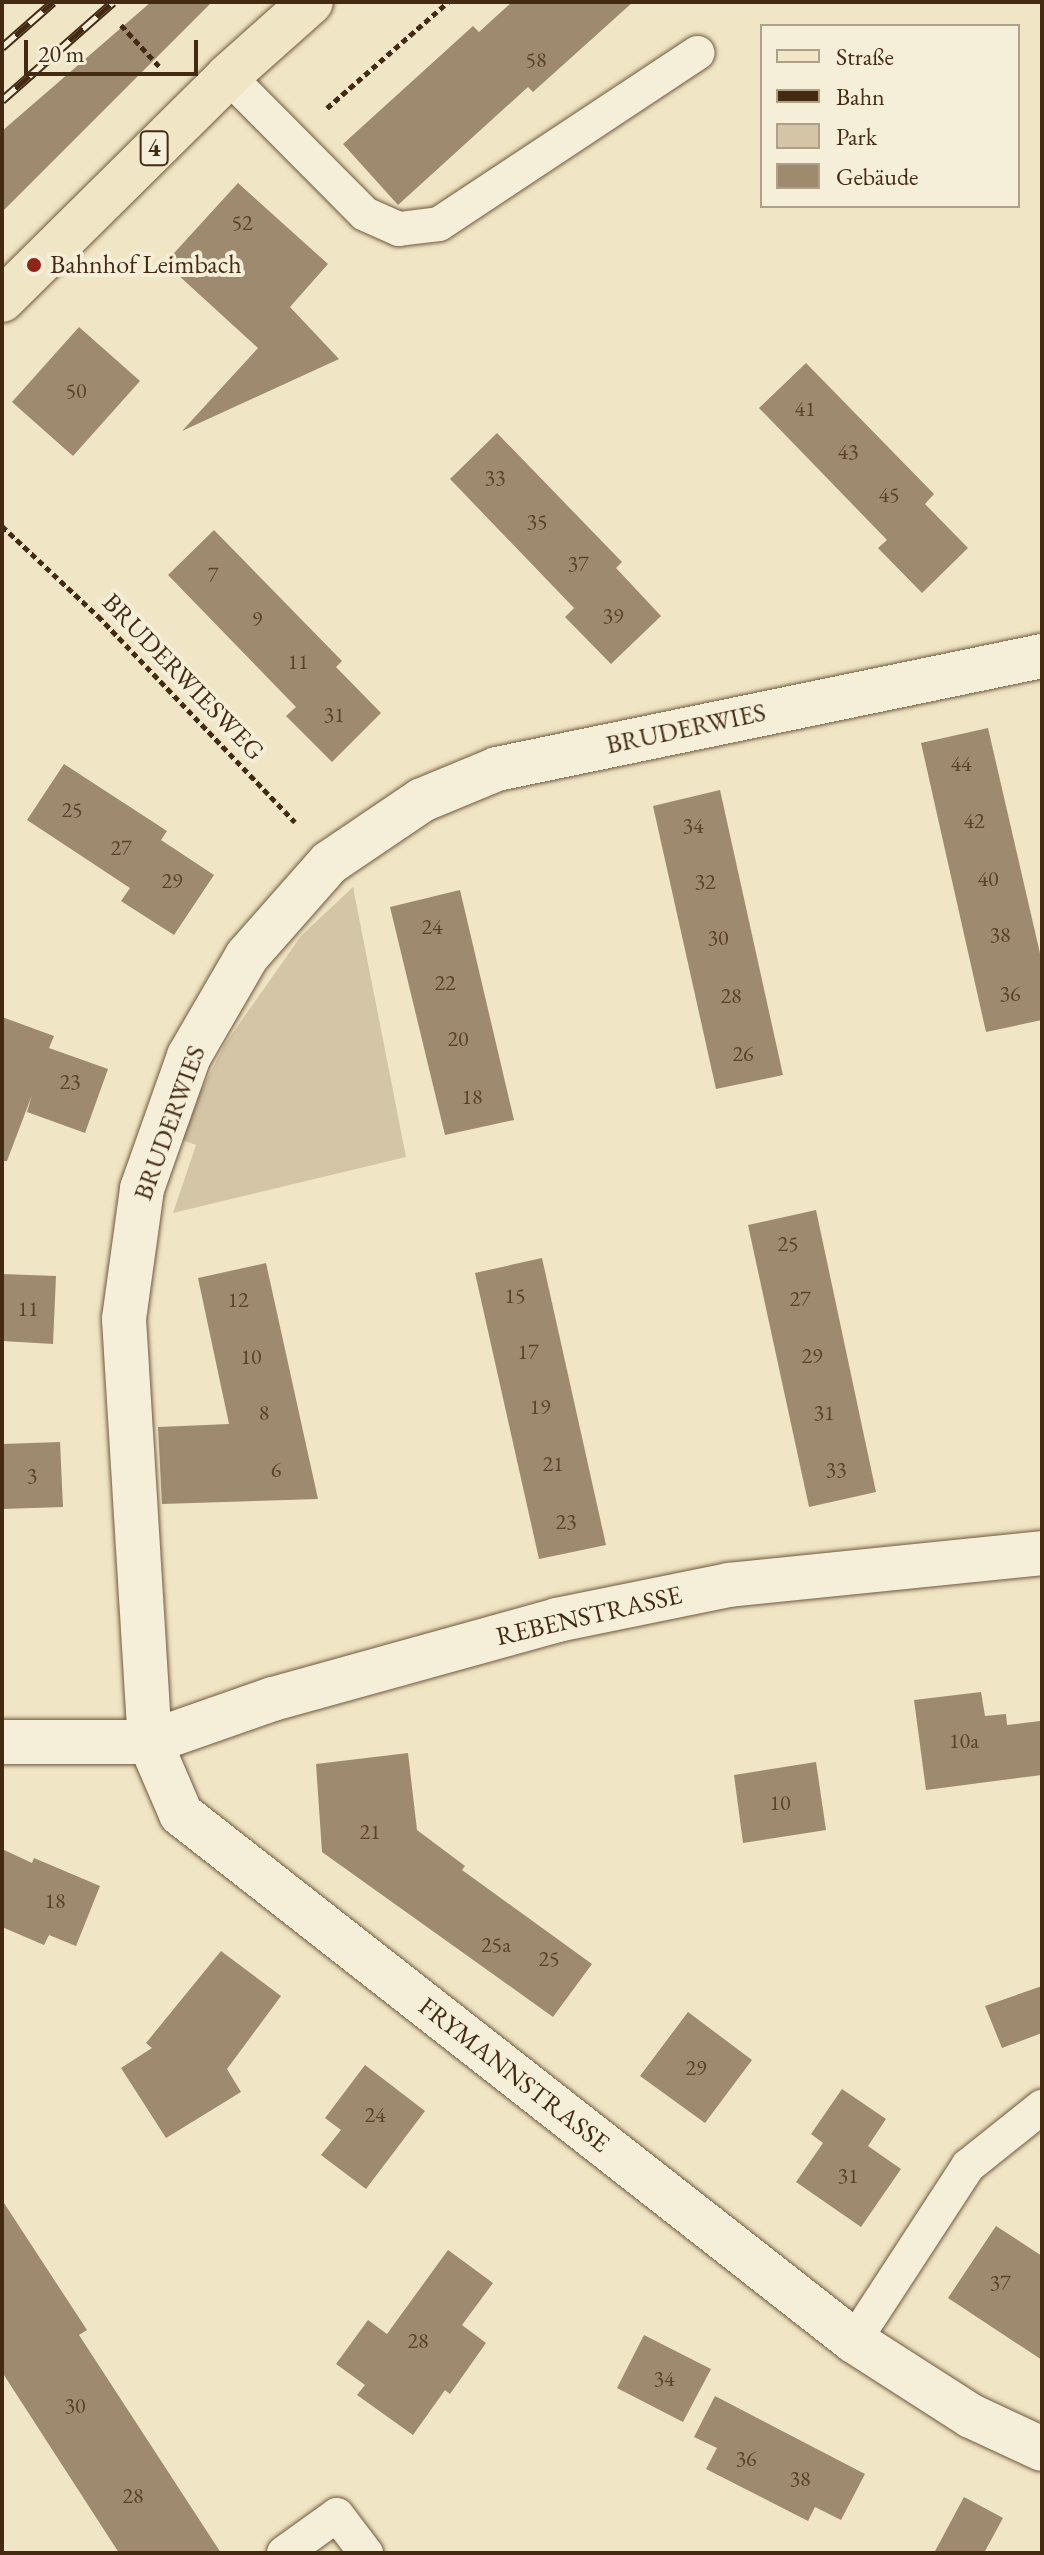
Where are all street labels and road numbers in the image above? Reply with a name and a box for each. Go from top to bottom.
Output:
road number: 4 [138,128,170,168]
street label: BRUDERWIESWEG [95,587,271,767]
street label: BRUDERWIES [603,697,769,761]
street label: BRUDERWIES [128,1041,212,1205]
street label: REBENSTRASSE [493,1579,685,1653]
street label: FRYMANNSTRASSE [412,1991,616,2159]

